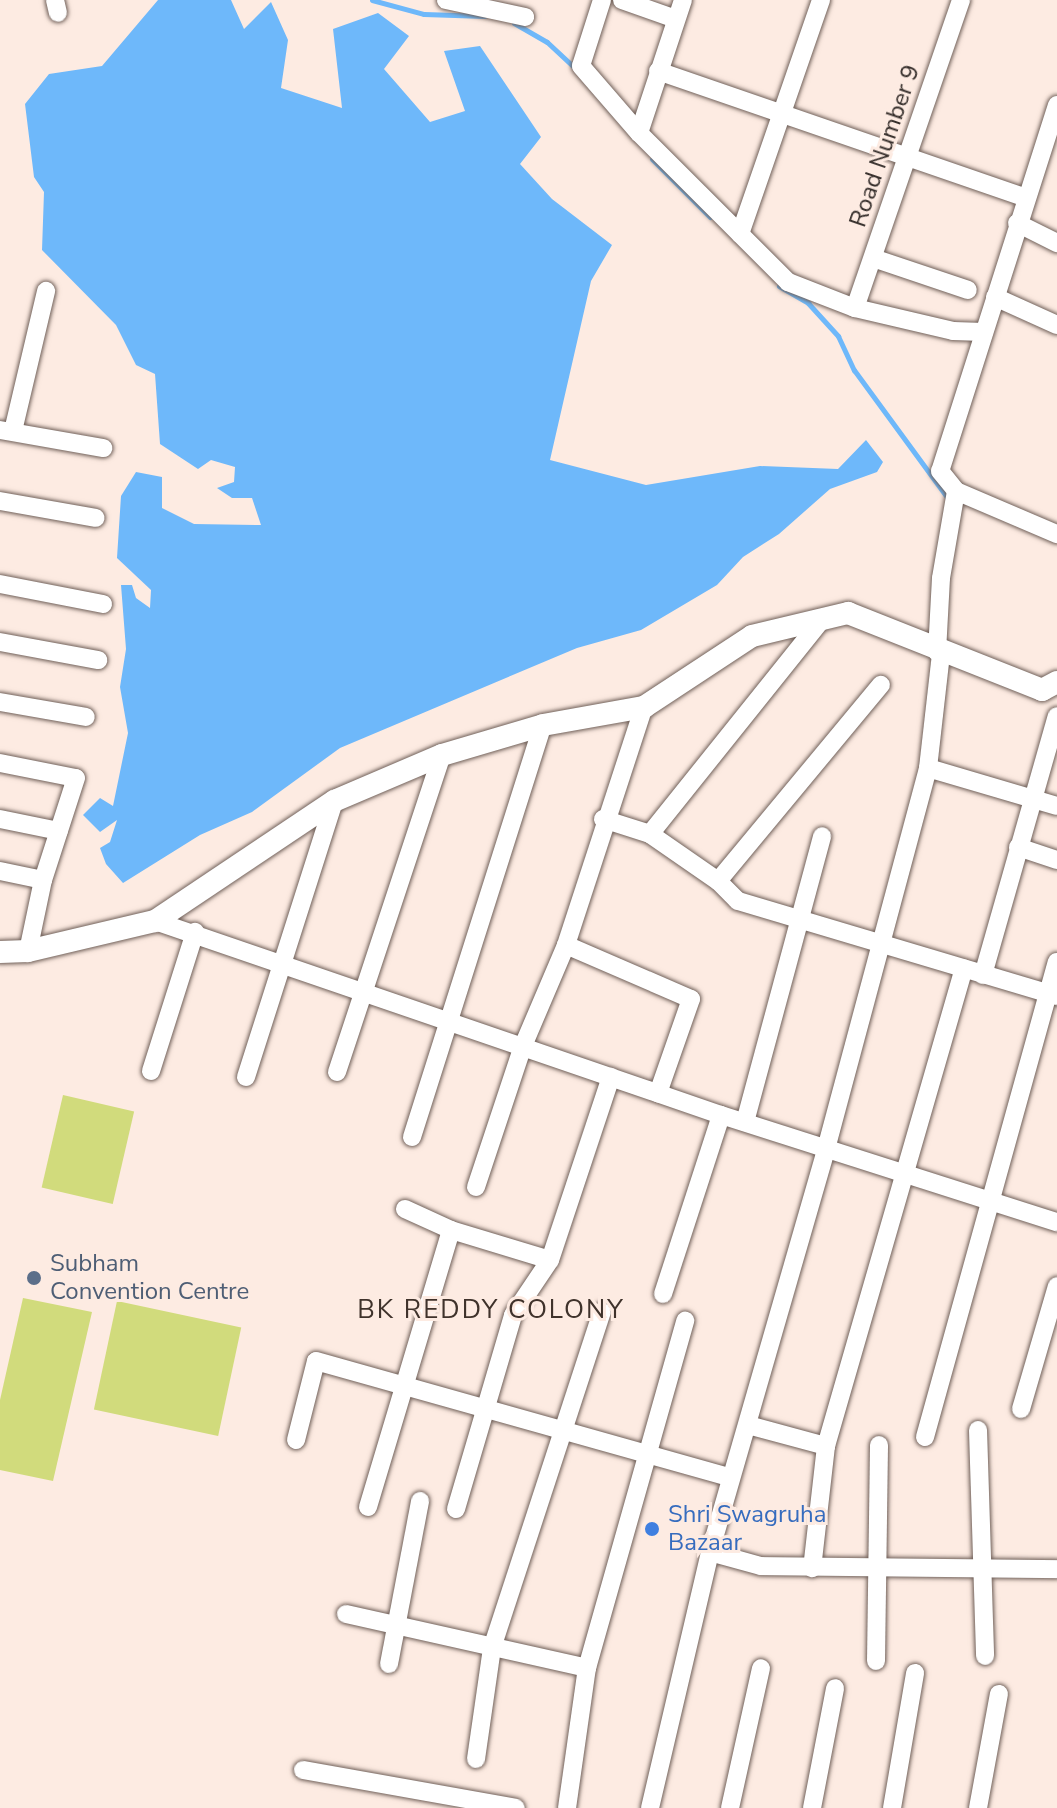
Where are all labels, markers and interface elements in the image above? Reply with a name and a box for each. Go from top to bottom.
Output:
street label: Road Number 9 [844,61,926,231]
place label: Subham Convention Centre [50,1250,249,1306]
marker: Subham Convention Centre [25,1269,43,1287]
district label: BK REDDY COLONY [357,1294,625,1326]
place label: Shri Swagruha Bazaar [668,1501,826,1557]
marker: Shri Swagruha Bazaar [643,1520,661,1538]

